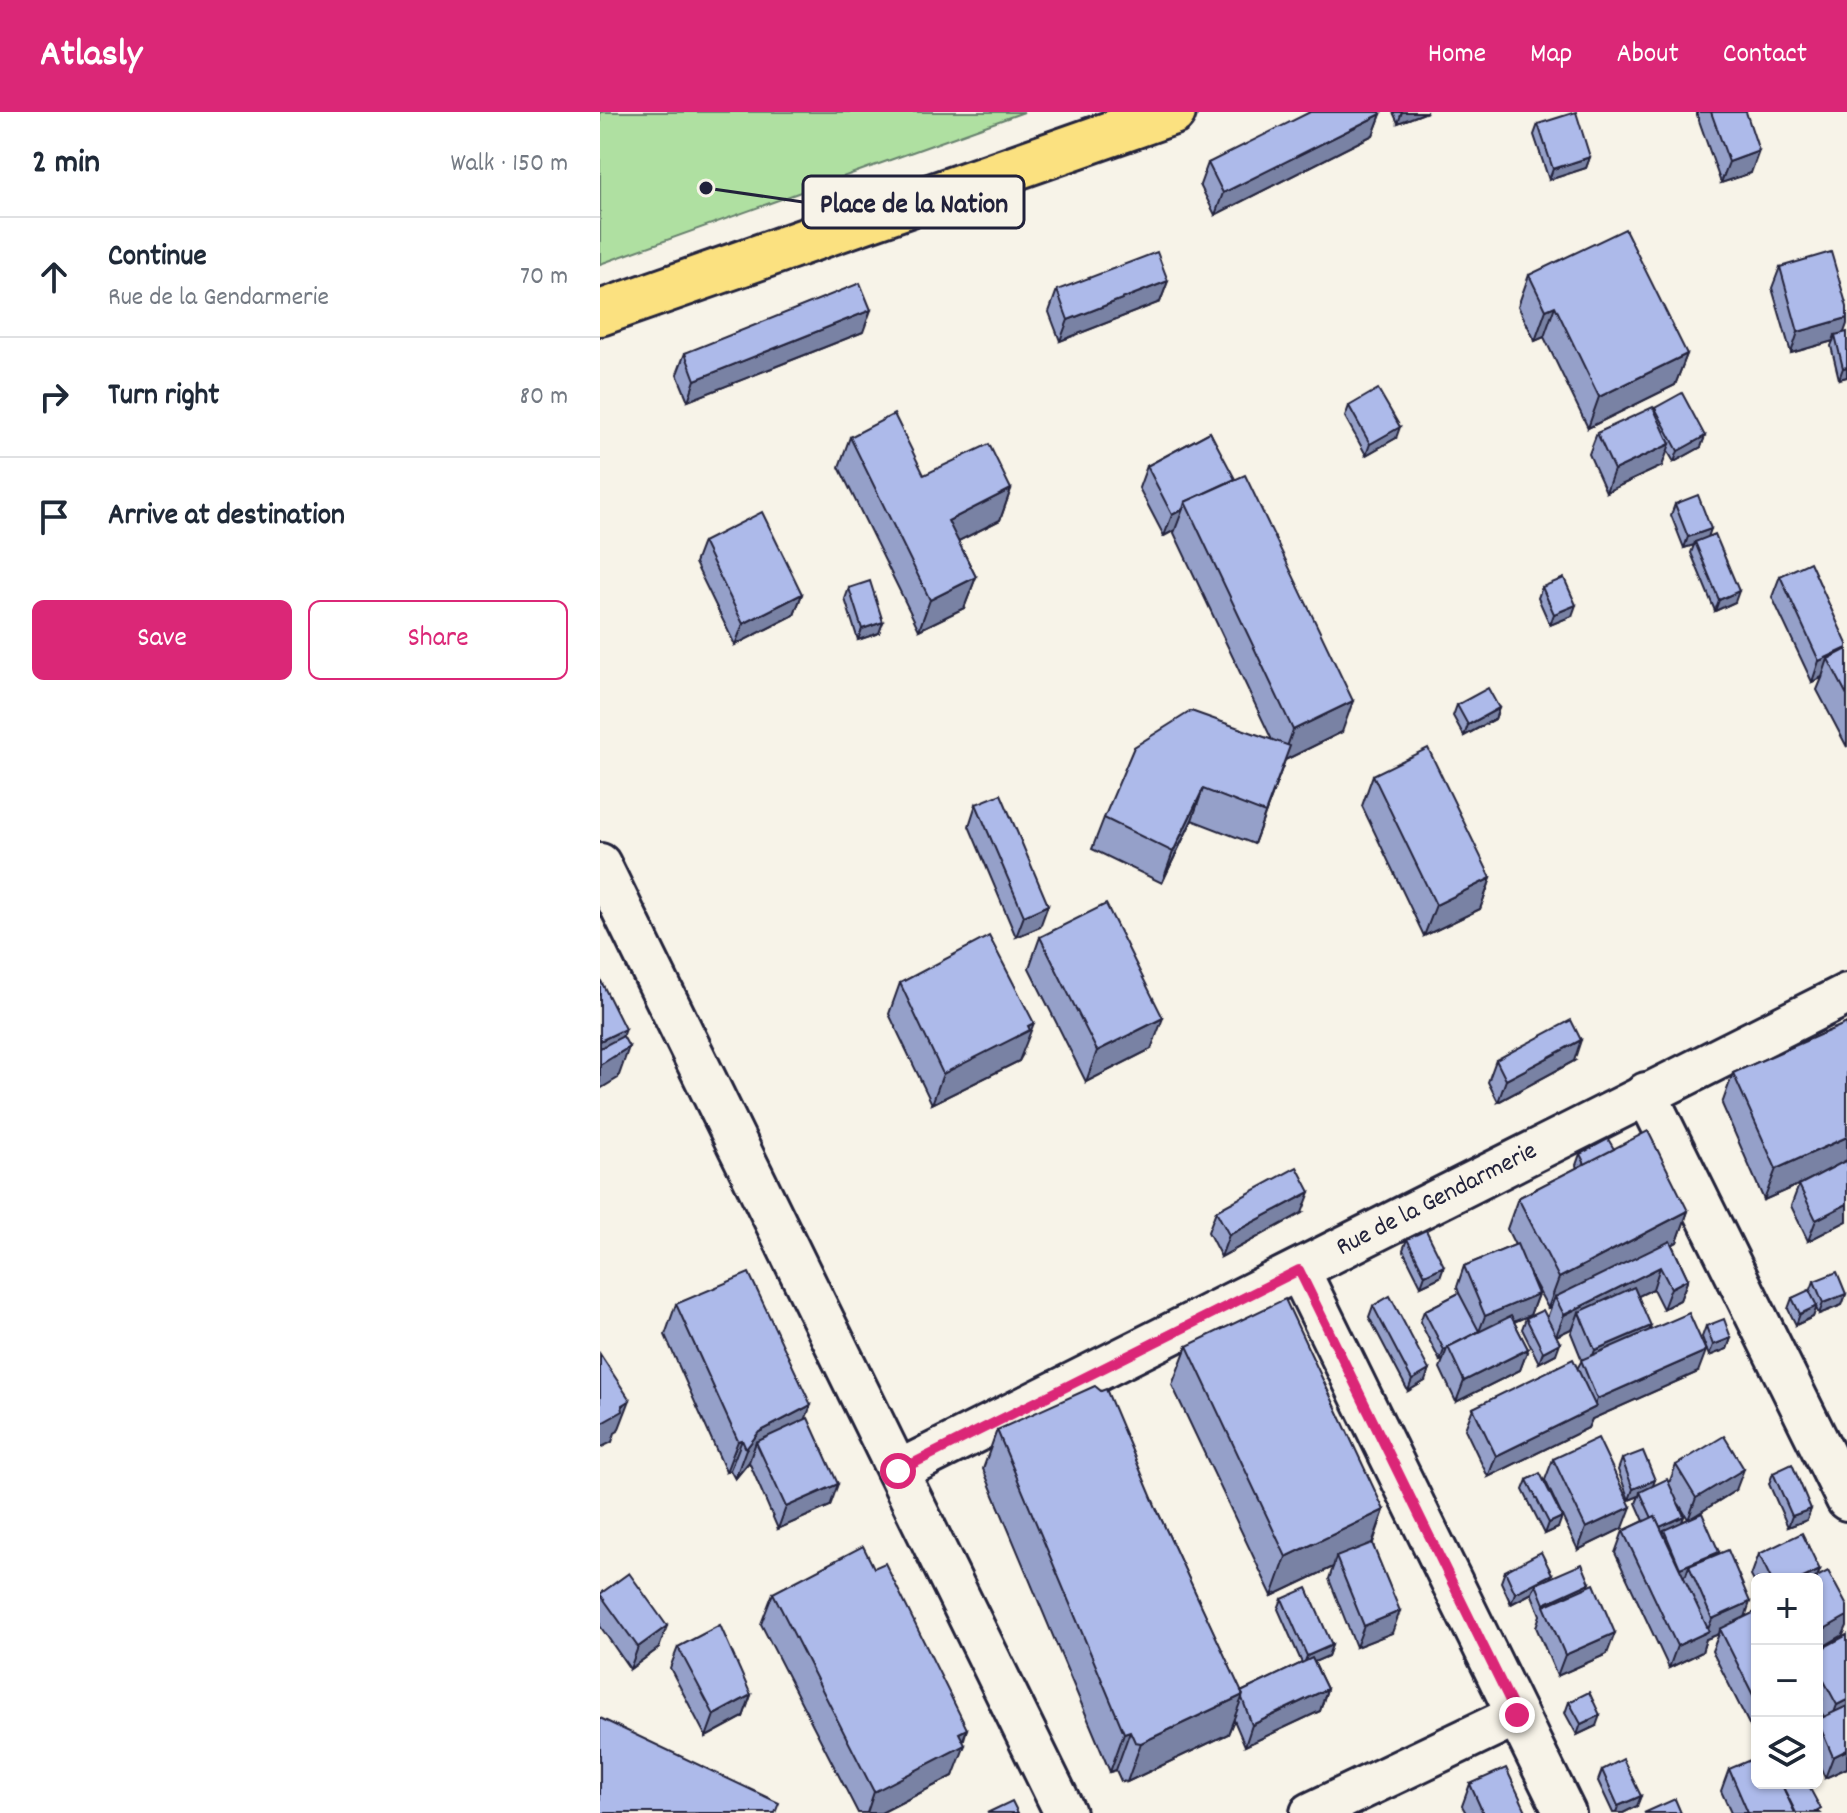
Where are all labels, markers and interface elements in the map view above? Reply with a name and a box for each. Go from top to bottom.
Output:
text: Atlasly [40,29,142,84]
text: Home [1428,36,1486,76]
text: Map [1530,36,1572,76]
text: About [1616,36,1679,76]
text: Contact [1723,36,1807,76]
text: 2 min [32,140,100,189]
text: Walk · 150 m [450,146,568,183]
callout: Place de la Nation [803,176,1024,228]
text: Place de la Nation [820,187,1008,227]
text: Continue [108,237,207,280]
icon: ahead [32,255,76,299]
text: 70 m [520,259,568,296]
text: Rue de la Gendarmerie [108,280,329,317]
icon: right [32,375,76,419]
text: Turn right [108,376,219,419]
text: 80 m [520,379,568,416]
icon: arrive [32,495,76,539]
text: Arrive at destination [108,496,345,539]
button: Save [32,600,292,680]
button: Share [308,600,568,680]
street label: Rue de la Gendarmerie [1330,1133,1544,1267]
route start [880,1453,916,1489]
map controls [1751,1573,1823,1789]
button: + [1751,1573,1823,1645]
button: − [1751,1645,1823,1717]
route end [1499,1697,1535,1733]
button: layers [1751,1717,1823,1789]

